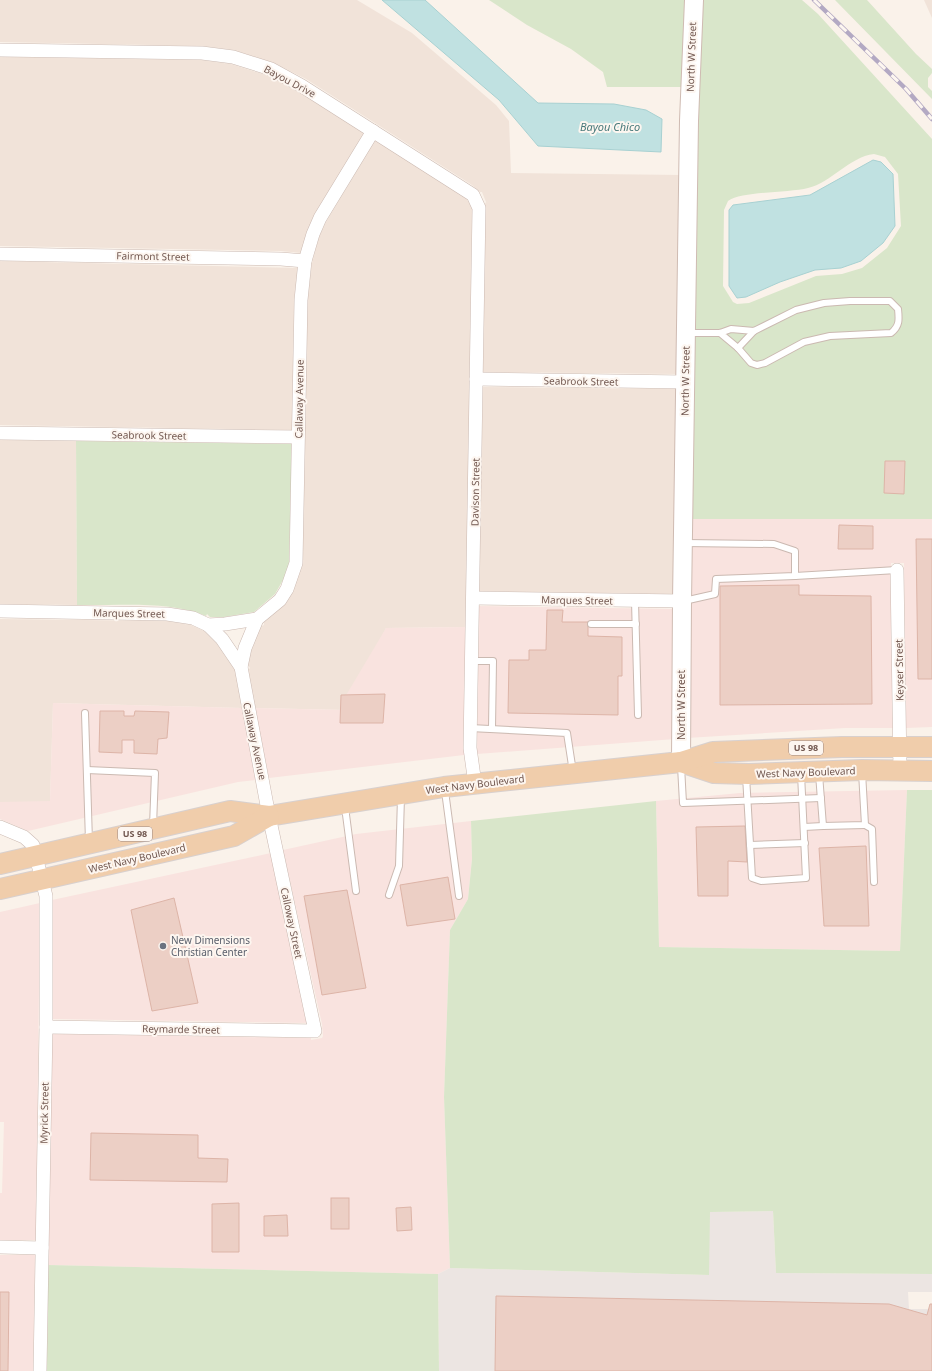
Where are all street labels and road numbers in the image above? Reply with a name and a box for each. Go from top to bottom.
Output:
street label: North W Street [683,21,699,92]
street label: Bayou Drive [262,61,319,101]
street label: Fairmont Street [116,248,190,264]
street label: North W Street [677,346,693,416]
street label: Callaway Avenue [291,359,307,439]
street label: Seabrook Street [543,373,619,389]
street label: Seabrook Street [111,427,187,443]
street label: Davison Street [467,457,483,526]
street label: Marques Street [541,592,613,608]
street label: Marques Street [93,605,165,621]
street label: Keyser Street [891,639,907,701]
street label: North W Street [674,670,688,740]
street label: Callaway Avenue [240,701,270,781]
road number: US 98 [789,741,823,755]
street label: West Navy Boulevard [756,763,856,781]
street label: West Navy Boulevard [425,771,525,797]
road number: US 98 [118,827,152,841]
street label: West Navy Boulevard [87,840,187,876]
street label: Calloway Street [278,886,306,960]
street label: Reymarde Street [142,1021,220,1037]
street label: Myrick Street [36,1082,52,1144]

